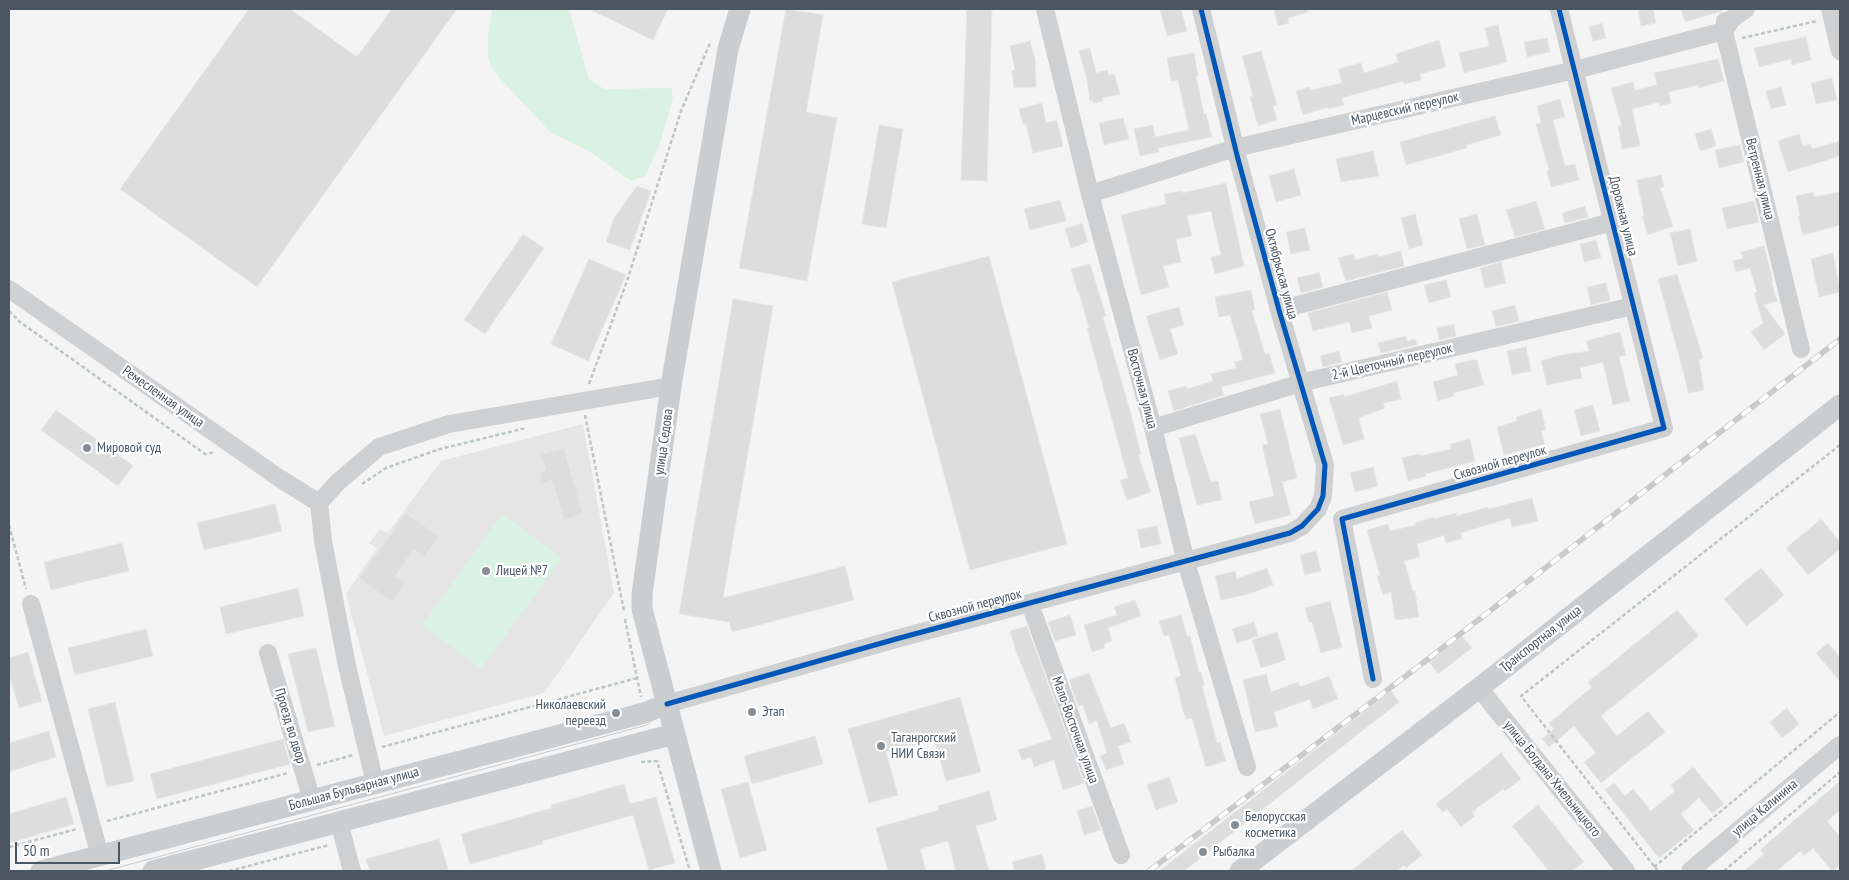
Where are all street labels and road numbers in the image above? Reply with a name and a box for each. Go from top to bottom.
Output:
street label: Марцевский переулок [1350,88,1460,130]
street label: Ветренная улица [1742,136,1778,222]
street label: Дорожная улица [1605,174,1641,258]
street label: Октябрьская улица [1261,227,1301,321]
street label: 2-й Цветочный переулок [1330,340,1454,384]
street label: Восточная улица [1123,347,1161,431]
street label: Ремесленная улица [119,363,207,431]
street label: улица Седова [651,408,677,476]
street label: Сквозной переулок [1452,442,1548,484]
street label: Сквозной переулок [927,586,1023,626]
street label: Транспортная улица [1497,602,1585,676]
street label: Мало-Восточная улица [1048,674,1102,786]
street label: Проезд во двор [271,686,309,766]
street label: улица Богдана Хмельницкого [1500,717,1604,841]
street label: Большая Бульварная улица [287,764,421,814]
street label: улица Калинина [1729,776,1801,840]

